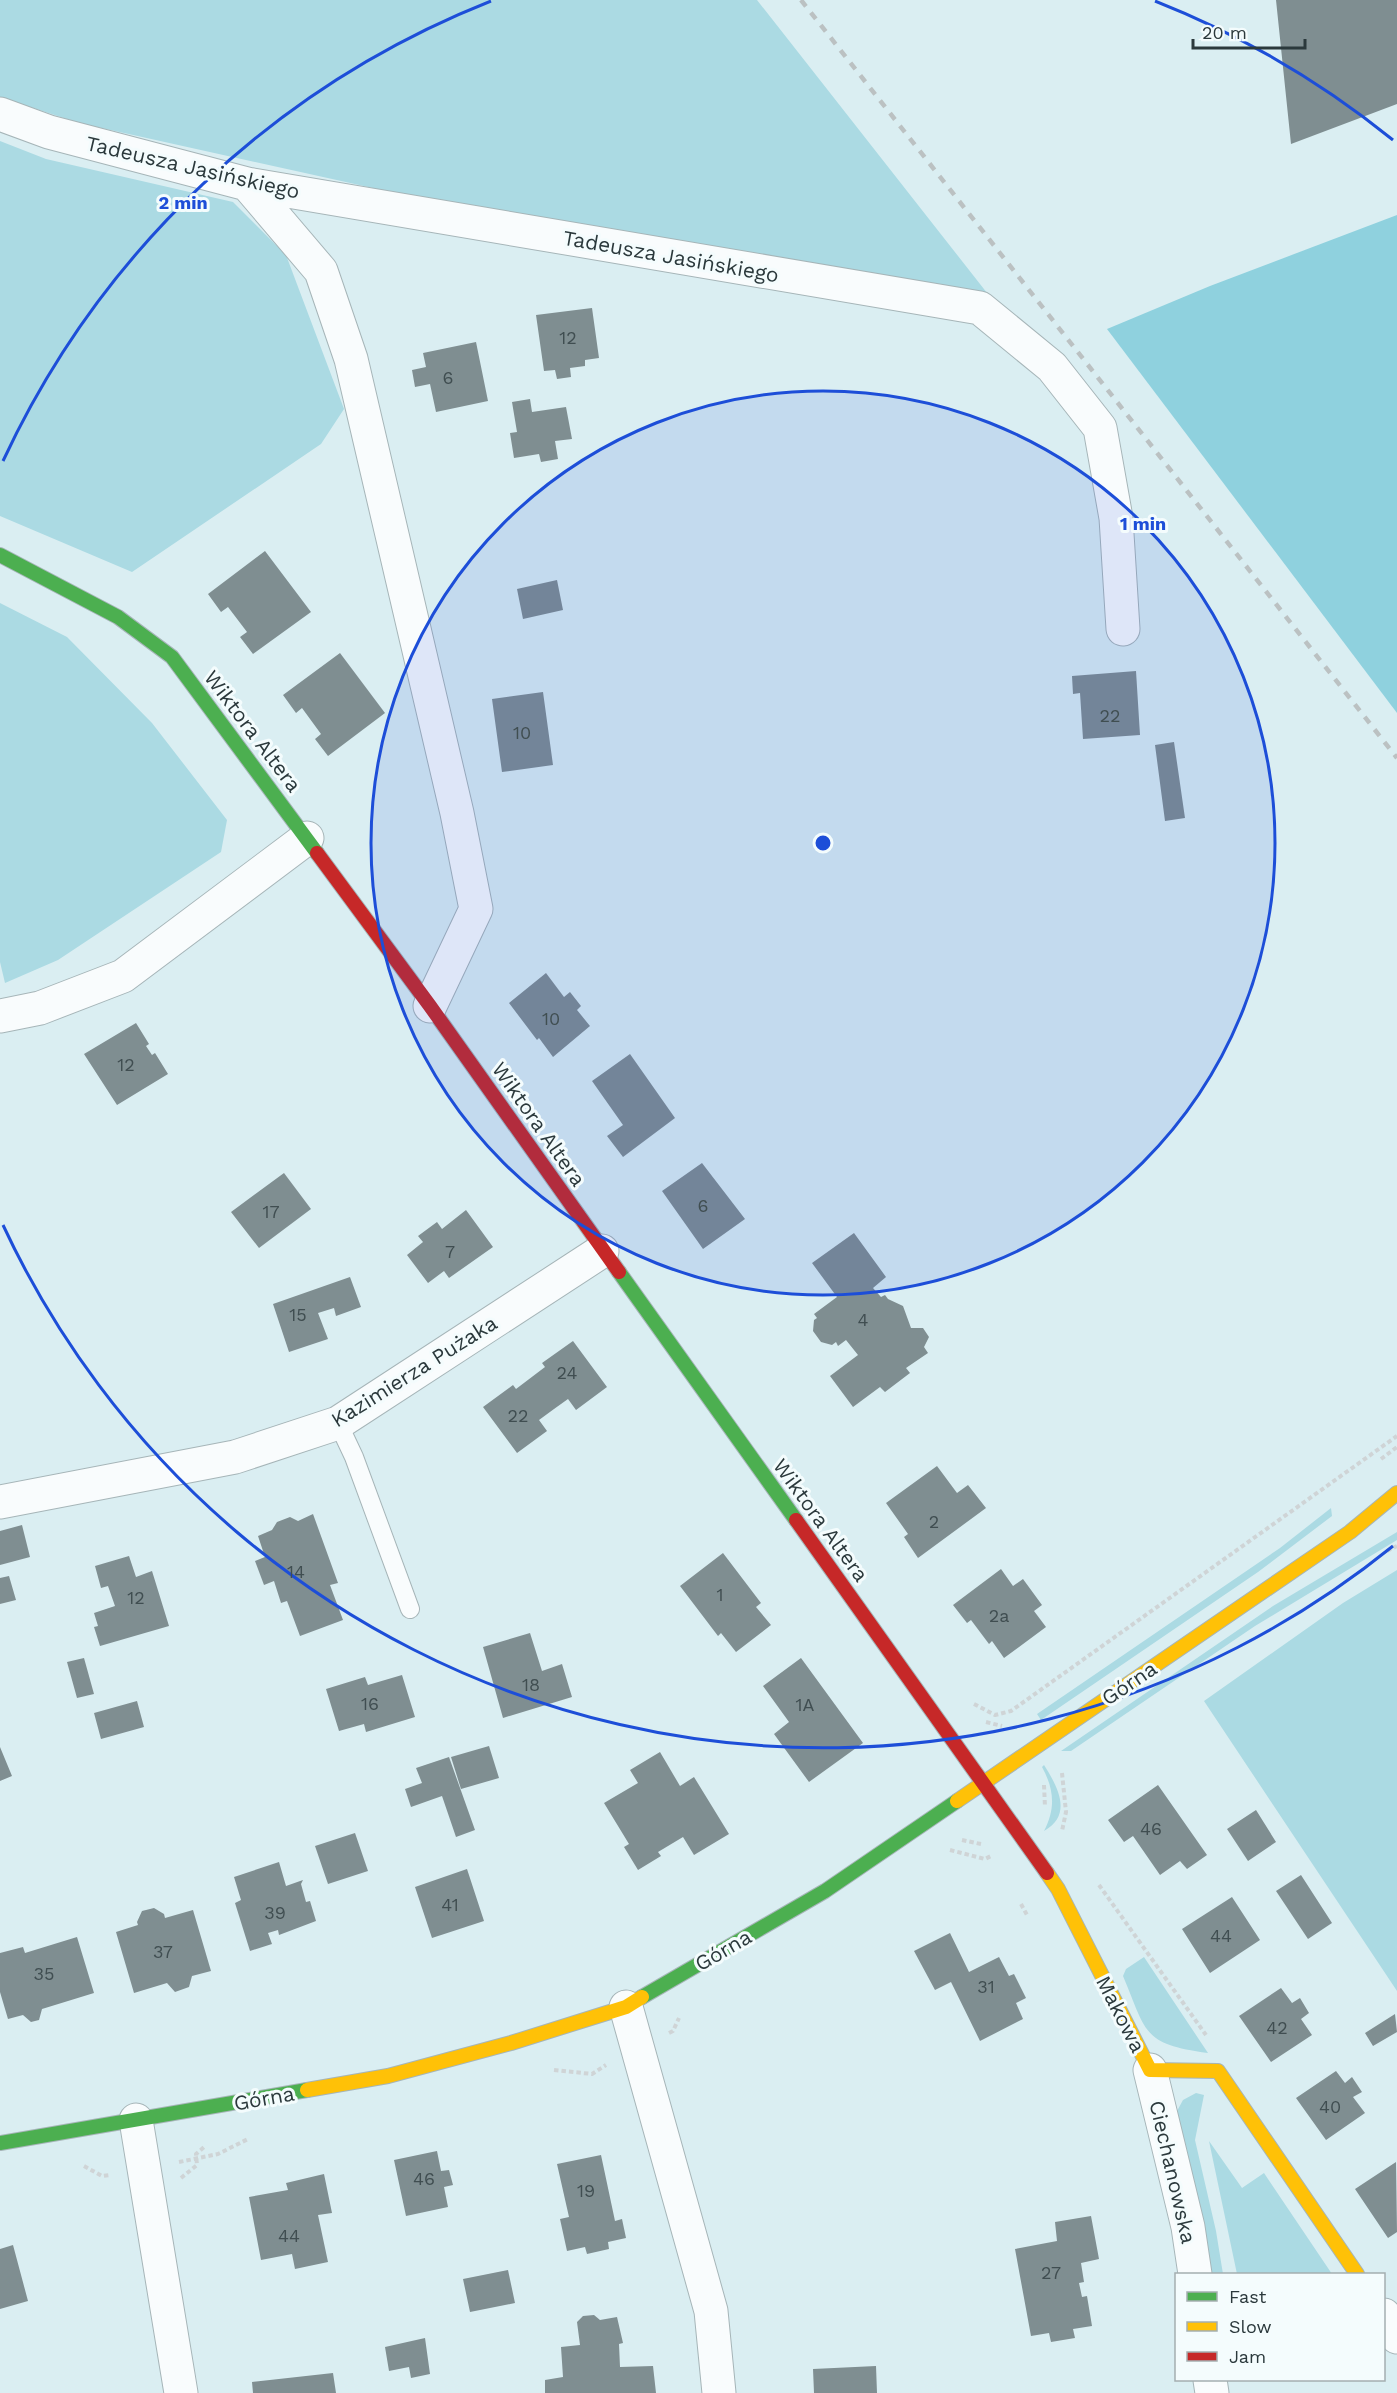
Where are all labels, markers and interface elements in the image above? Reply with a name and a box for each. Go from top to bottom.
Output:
scale bar [1193,12,1306,50]
text: 20 m [1202,22,1247,43]
street label: Tadeusza Jasińskiego [84,130,302,204]
text: 2 min [158,192,208,213]
street label: Tadeusza Jasińskiego [561,225,781,287]
house number: 12 [559,327,577,348]
house number: 6 [443,367,453,388]
text: 1 min [1120,513,1166,534]
street label: Wiktora Altera [199,665,307,797]
house number: 22 [1100,705,1121,726]
house number: 10 [513,722,531,743]
centre of rings [813,833,833,853]
house number: 10 [542,1008,560,1029]
house number: 12 [117,1054,135,1075]
street label: Wiktora Altera [487,1057,591,1191]
house number: 6 [698,1195,708,1216]
house number: 17 [262,1201,280,1222]
house number: 7 [445,1241,455,1262]
house number: 15 [289,1304,307,1325]
house number: 4 [858,1309,869,1330]
street label: Kazimierza Pużaka [327,1310,502,1432]
house number: 24 [557,1362,577,1383]
house number: 22 [508,1405,529,1426]
street label: Wiktora Altera [768,1454,874,1587]
house number: 2 [929,1511,939,1532]
house number: 14 [287,1561,305,1582]
house number: 1 [716,1584,724,1605]
house number: 12 [127,1587,145,1608]
house number: 2a [989,1605,1009,1626]
street label: Górna [1097,1655,1161,1710]
house number: 18 [522,1674,540,1695]
house number: 16 [361,1693,379,1714]
house number: 1A [796,1694,815,1715]
house number: 46 [1140,1818,1162,1839]
house number: 41 [441,1894,459,1915]
house number: 39 [264,1902,286,1923]
street label: Górna [690,1924,756,1976]
house number: 44 [1210,1925,1232,1946]
house number: 37 [153,1941,173,1962]
house number: 35 [34,1963,54,1984]
street label: Makowa [1091,1971,1151,2057]
house number: 31 [977,1976,995,1997]
house number: 42 [1266,2017,1288,2038]
street label: Górna [232,2080,296,2116]
house number: 40 [1319,2096,1341,2117]
street label: Ciechanowska [1144,2098,1202,2246]
house number: 46 [413,2168,435,2189]
house number: 19 [577,2180,595,2201]
house number: 44 [278,2225,300,2246]
house number: 27 [1041,2262,1061,2283]
legend [1175,2273,1385,2381]
text: Fast [1229,2286,1267,2307]
text: Slow [1229,2316,1272,2337]
text: Jam [1229,2346,1266,2367]

